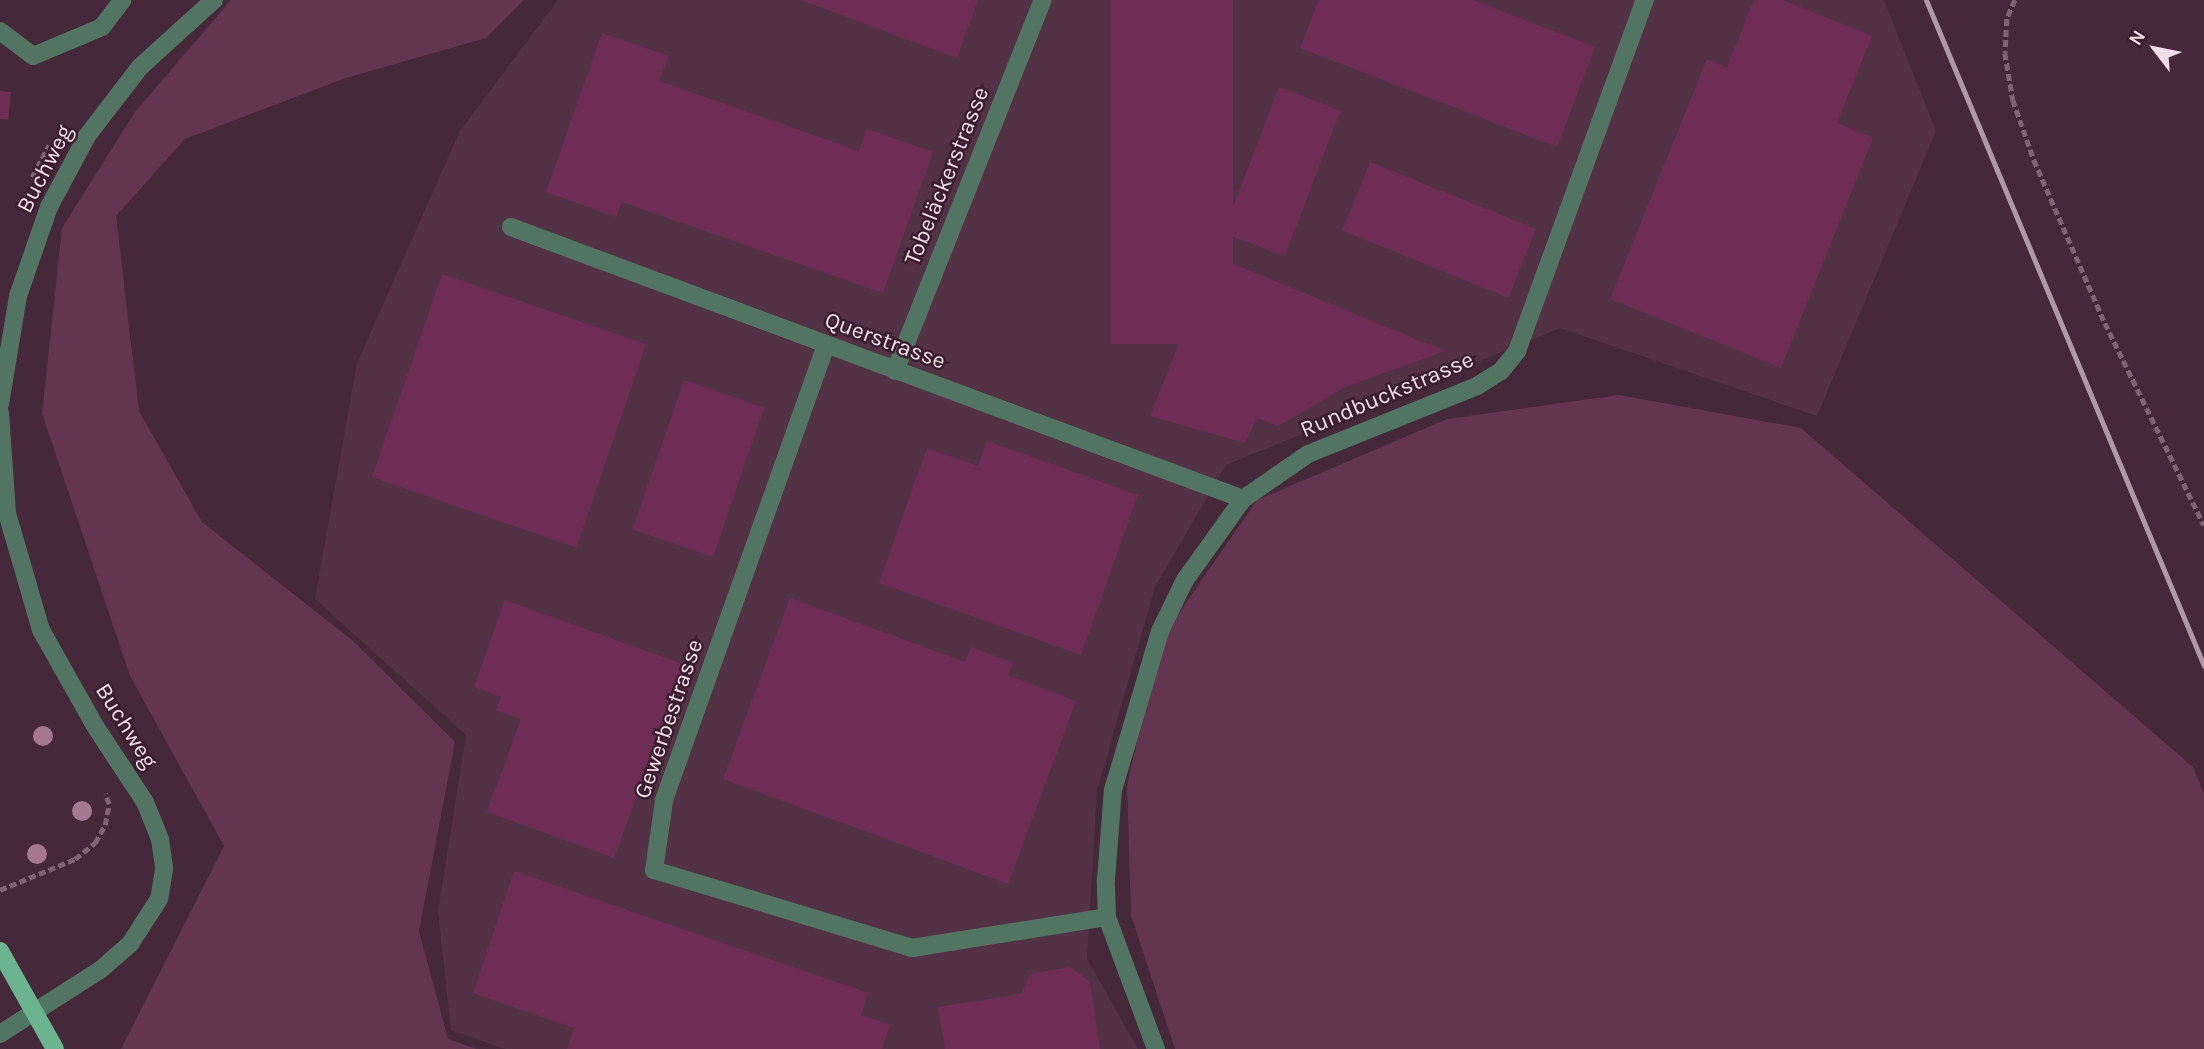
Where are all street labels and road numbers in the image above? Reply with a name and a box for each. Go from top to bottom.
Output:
street label: Tobeläckerstrasse [899,83,995,269]
street label: Buchweg [11,120,79,218]
street label: Querstrasse [821,306,949,376]
street label: Rundbuckstrasse [1296,346,1478,444]
street label: Gewerbestrasse [629,636,709,802]
street label: Buchweg [89,678,163,774]

